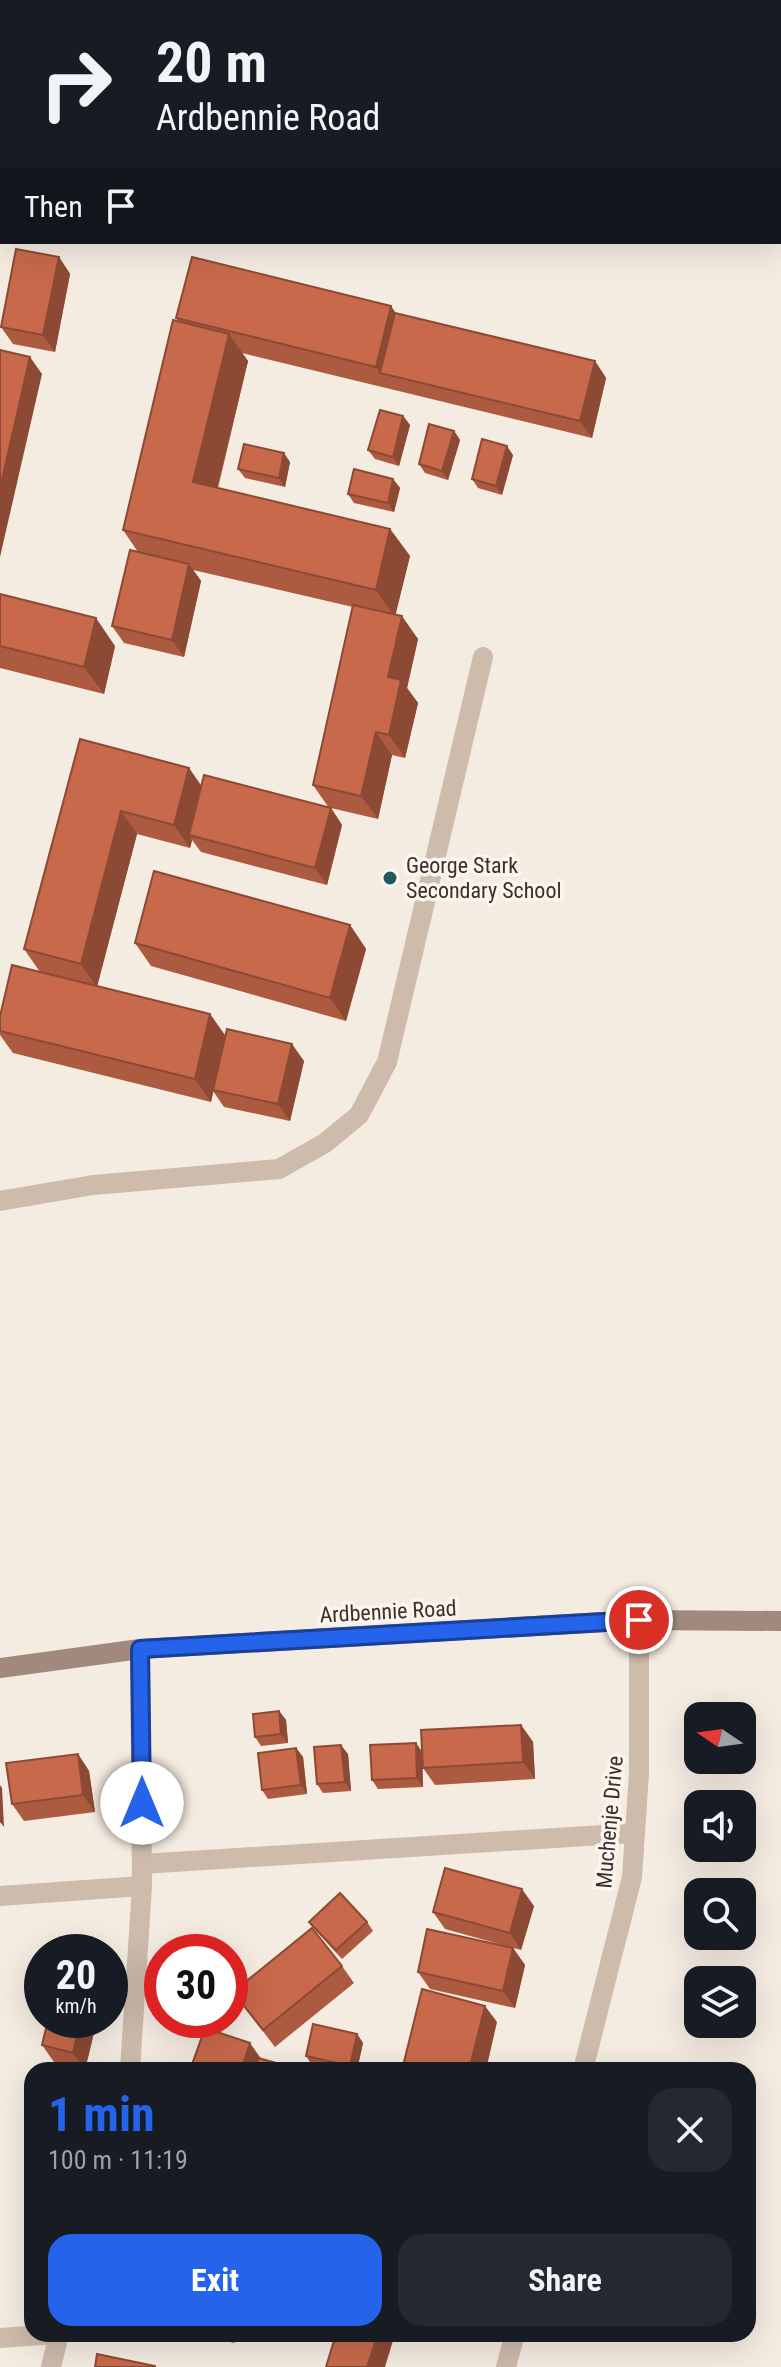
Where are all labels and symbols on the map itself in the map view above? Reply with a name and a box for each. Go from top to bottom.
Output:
place label: George Stark Secondary School [406,853,561,903]
marker: George Stark Secondary School [381,869,399,887]
pin [605,1586,673,1654]
street label: Ardbennie Road [319,1595,457,1628]
north arrow [684,1702,756,1774]
street label: Muchenje Drive [591,1755,628,1889]
position arrow [100,1761,184,1845]
speed limit sign: 30 [144,1934,248,2038]

